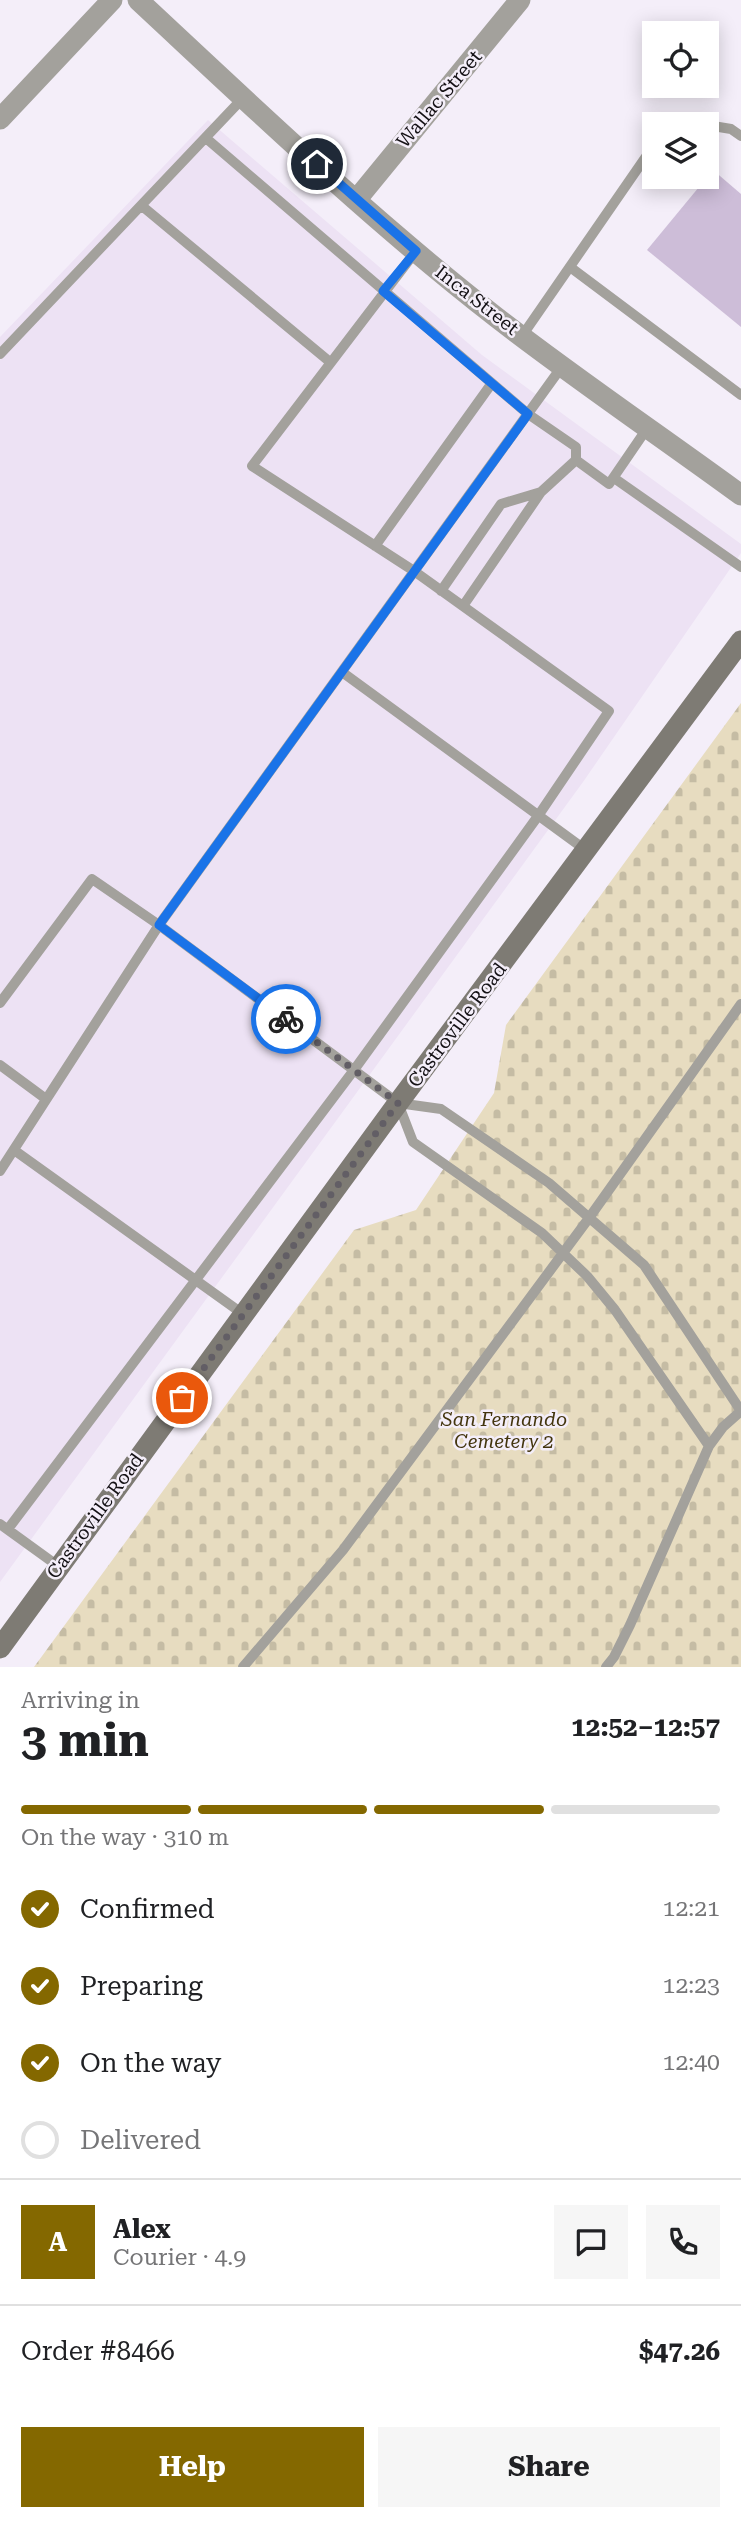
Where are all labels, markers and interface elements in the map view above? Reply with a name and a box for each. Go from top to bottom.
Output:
map controls [642,21,719,189]
button: locate [642,21,719,98]
street label: Wallac Street [391,45,487,153]
button: layers [642,112,719,189]
pin [287,134,347,194]
icon: home [298,145,336,183]
street label: Inca Street [431,260,523,340]
street label: Castroville Road [403,958,511,1092]
courier [251,984,321,1054]
icon: bike [267,1000,305,1038]
pin [152,1368,212,1428]
icon: bag [163,1379,201,1417]
park label: San Fernando Cemetery 2 [440,1408,567,1453]
street label: Castroville Road [42,1449,148,1583]
text: Arriving in [21,1687,140,1714]
text: 12:52–12:57 [571,1712,720,1742]
text: 3 min [21,1713,149,1767]
text: On the way · 310 m [21,1824,229,1851]
icon: check [21,1890,59,1928]
text: Confirmed [80,1894,215,1924]
text: 12:21 [663,1895,720,1922]
icon: check [21,1967,59,2005]
text: Preparing [80,1971,203,2001]
text: 12:23 [663,1972,720,1999]
icon: check [21,2044,59,2082]
text: On the way [80,2048,221,2078]
text: 12:40 [663,2049,720,2076]
text: Delivered [80,2125,201,2155]
button: chat [554,2205,628,2279]
button: phone [646,2205,720,2279]
text: Alex [113,2214,171,2244]
text: A [49,2227,67,2257]
text: Courier · 4.9 [113,2244,246,2271]
text: Order #8466 [21,2336,175,2366]
text: $47.26 [639,2336,720,2366]
button: Help [21,2427,364,2507]
button: Share [378,2427,720,2507]

